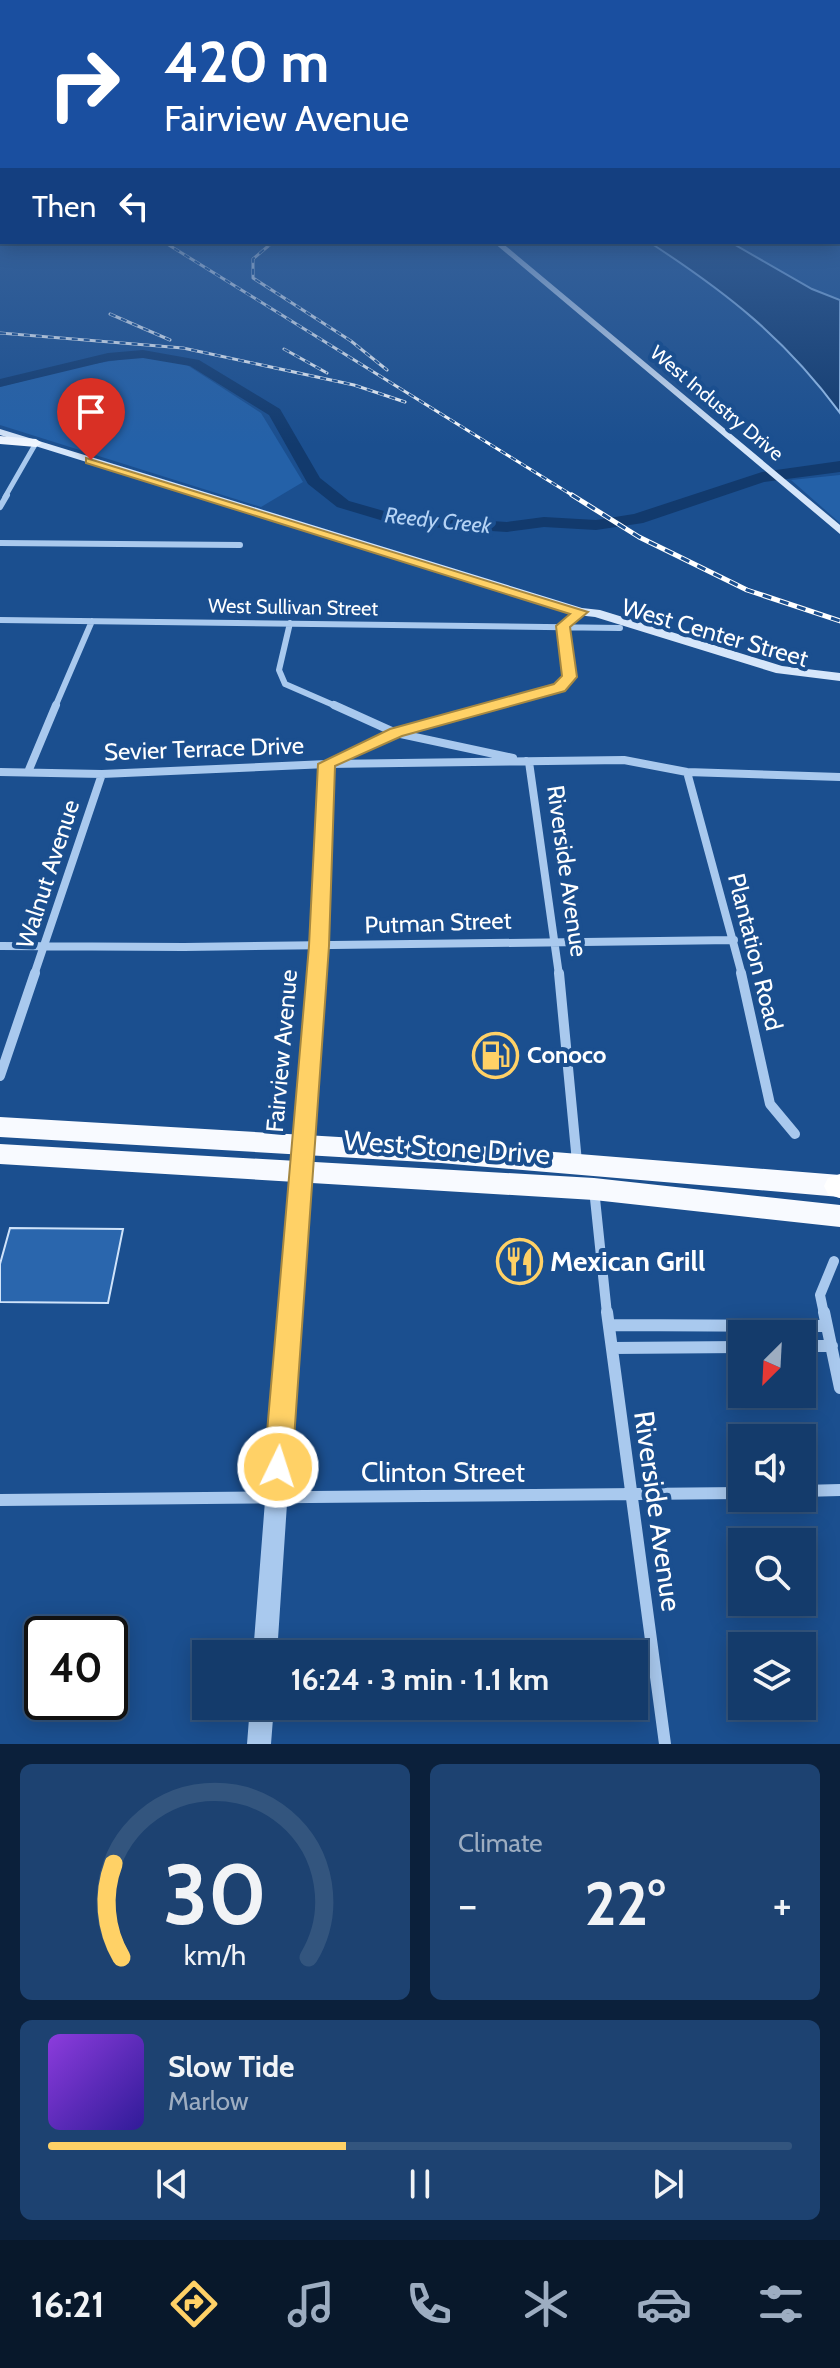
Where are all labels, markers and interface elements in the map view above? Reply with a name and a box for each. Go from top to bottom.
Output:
text: 420 m [164,28,329,96]
icon: right [32,32,136,136]
text: Fairview Avenue [164,96,409,140]
icon: left [112,184,156,228]
text: Then [32,188,96,225]
street label: West Industry Drive [646,340,788,466]
pin [57,378,125,460]
icon: arrive [69,390,113,434]
water label: Reedy Creek [383,501,493,540]
street label: West Center Street [619,592,812,673]
street label: West Sullivan Street [208,594,378,620]
street label: Sevier Terrace Drive [103,731,305,766]
street label: Riverside Avenue [541,783,594,959]
street label: Walnut Avenue [10,796,85,952]
street label: Plantation Road [722,870,789,1033]
street label: Putman Street [364,905,512,940]
street label: Fairview Avenue [260,968,303,1134]
fuel station icon: Conoco [472,1031,520,1079]
place label: Conoco [527,1040,607,1069]
street label: West Stone Drive [343,1123,551,1171]
restaurant icon: Mexican Grill [495,1237,543,1285]
place label: Mexican Grill [550,1244,705,1278]
north arrow [728,1320,816,1408]
map controls [728,1320,816,1720]
street label: Riverside Avenue [627,1409,689,1613]
button: sound [728,1424,816,1512]
position arrow [236,1425,320,1509]
street label: Clinton Street [361,1455,525,1489]
button: search [728,1528,816,1616]
speed limit sign: 40 [24,1616,128,1720]
button: layers [728,1632,816,1720]
text: 16:24 · 3 min · 1.1 km [291,1661,549,1698]
text: Climate [458,1827,543,1859]
text: 30 [163,1844,267,1945]
text: 22° [585,1867,665,1940]
text: − [458,1878,477,1931]
text: + [773,1878,792,1931]
text: km/h [184,1937,246,1972]
text: Slow Tide [168,2048,295,2085]
text: Marlow [168,2085,249,2117]
icon: previous [150,2162,194,2206]
icon: pause [398,2162,442,2206]
icon: next [646,2162,690,2206]
icon: directions [166,2276,222,2332]
icon: music [283,2276,339,2332]
icon: phone [401,2276,457,2332]
icon: climate [518,2276,574,2332]
icon: car [636,2276,692,2332]
icon: filters [753,2276,809,2332]
text: 16:21 [31,2282,105,2326]

